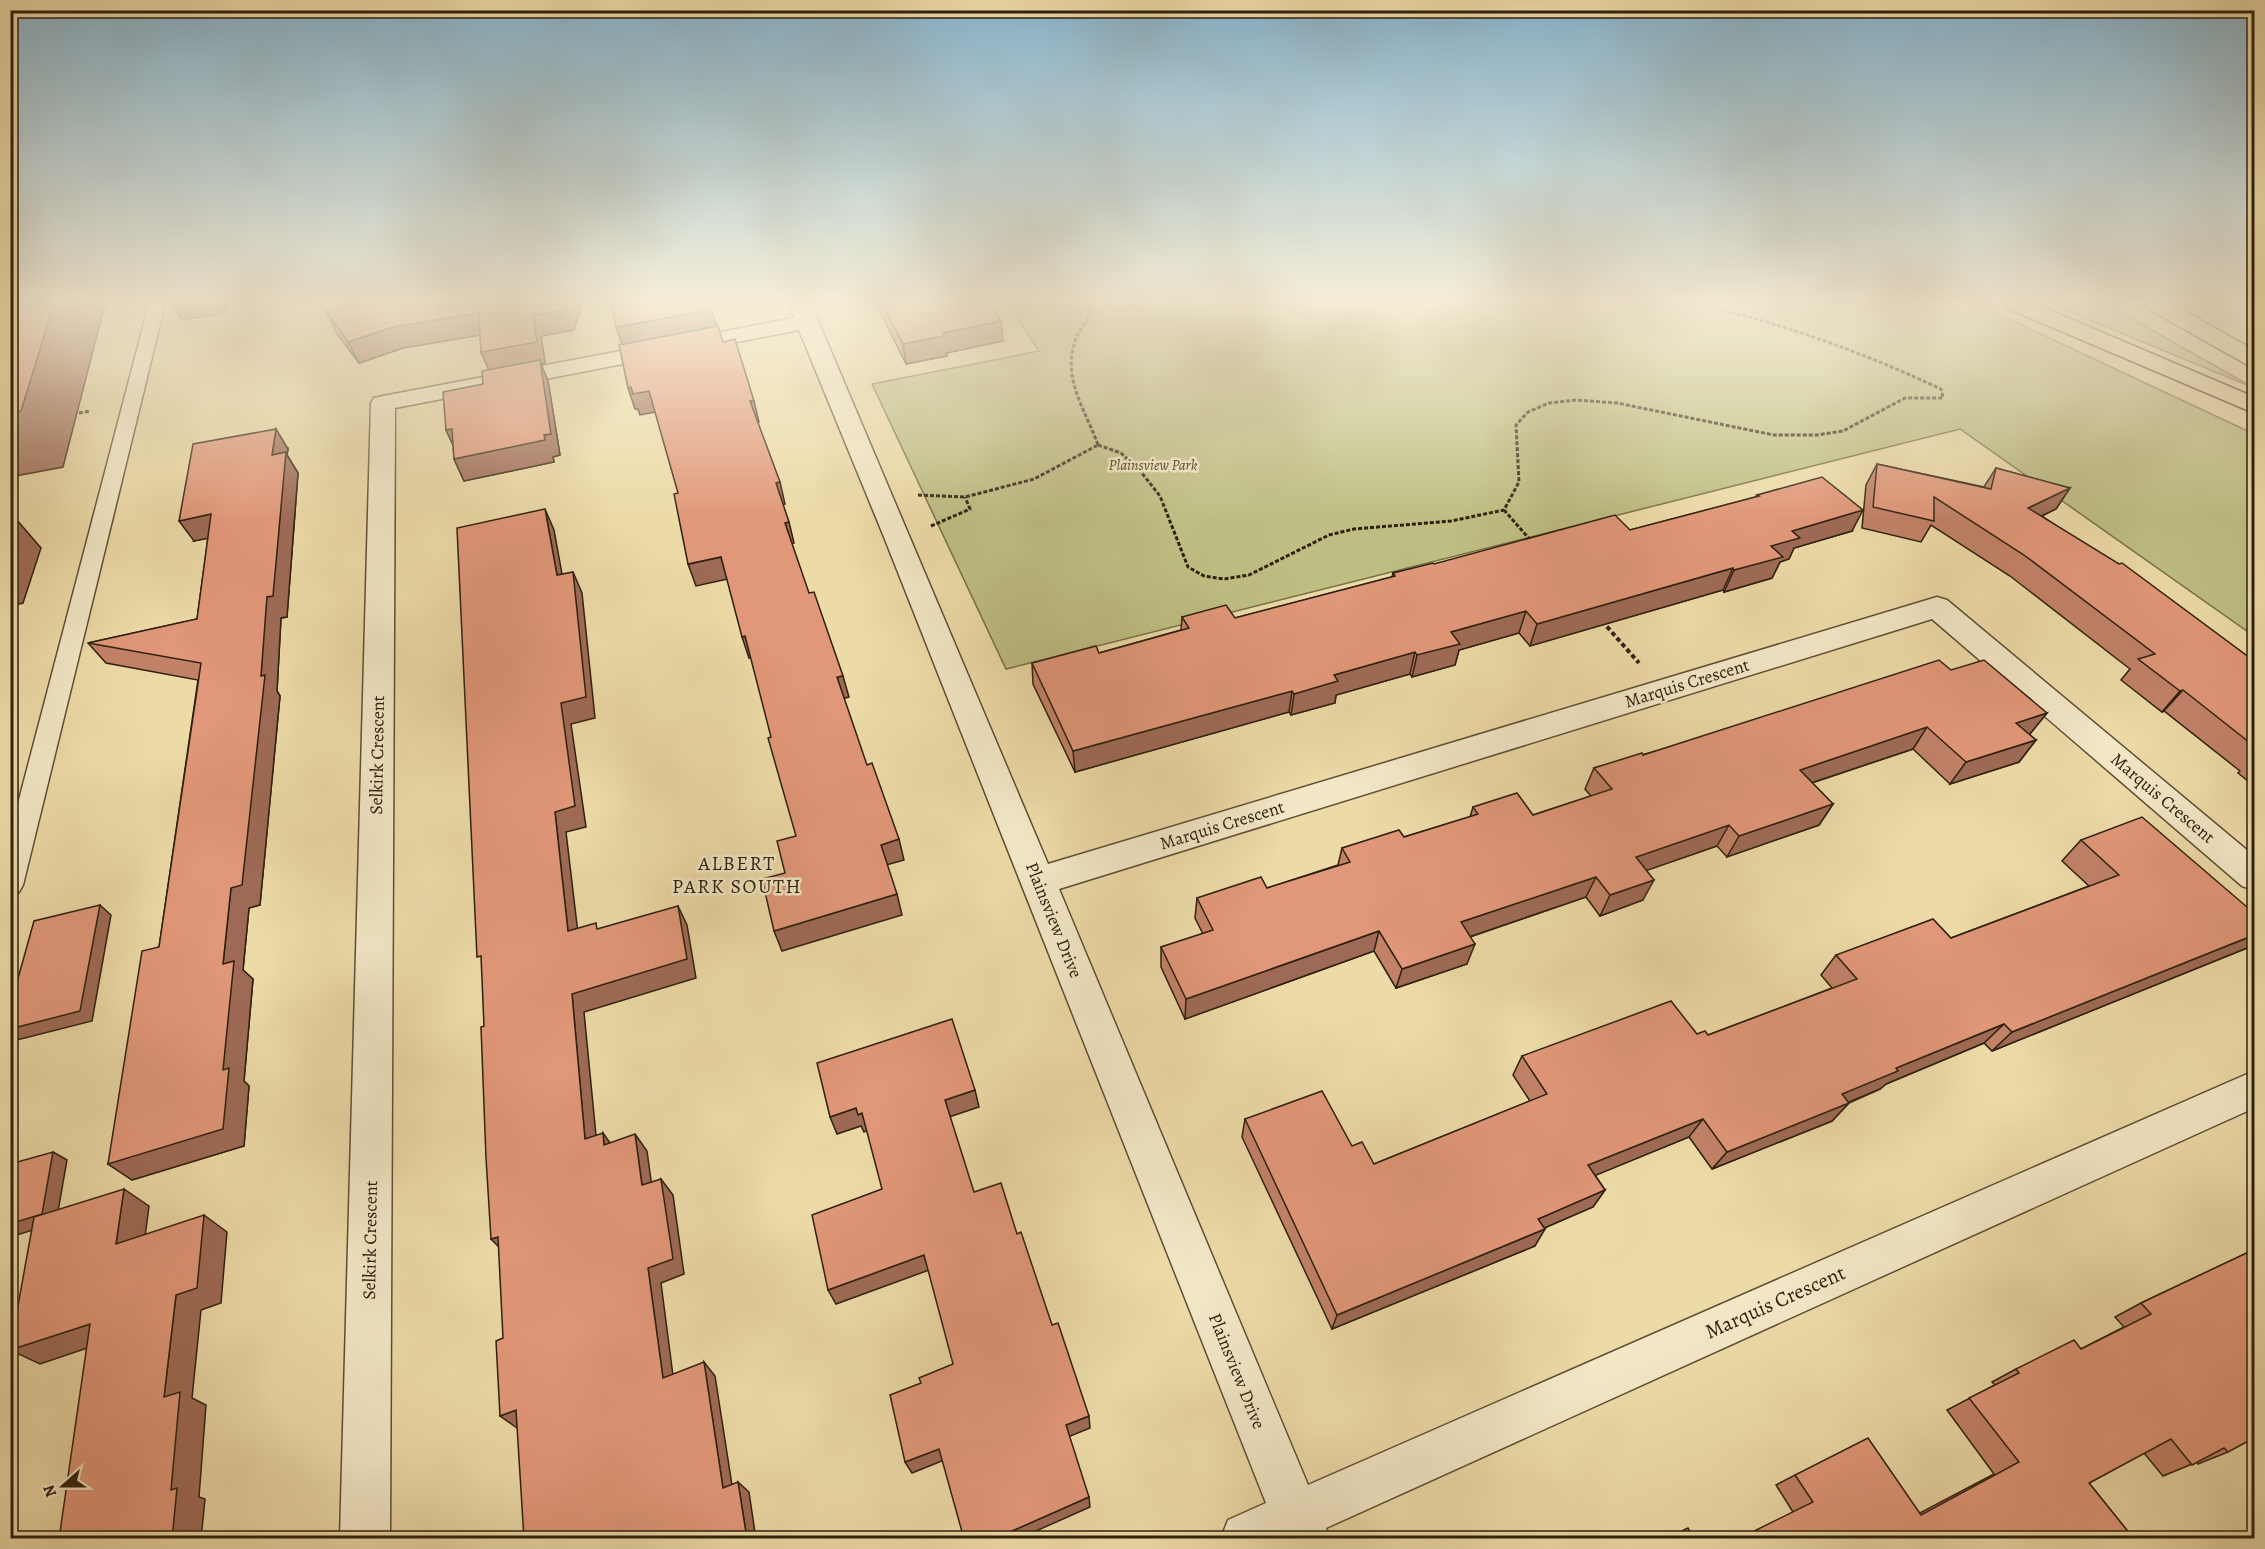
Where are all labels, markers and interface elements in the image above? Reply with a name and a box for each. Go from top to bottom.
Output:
park label: Plainsview Park [1109,455,1198,475]
street label: Marquis Crescent [1622,653,1752,713]
street label: Selkirk Crescent [364,695,390,815]
street label: Marquis Crescent [2106,747,2220,849]
street label: Marquis Crescent [1157,795,1287,855]
district label: ALBERT PARK SOUTH [672,850,802,900]
street label: Plainsview Drive [1020,859,1088,981]
street label: Selkirk Crescent [357,1180,383,1300]
street label: Marquis Crescent [1700,1259,1850,1345]
street label: Plainsview Drive [1203,1310,1271,1432]
north arrow [33,1456,93,1516]
text: N [37,1481,62,1500]

